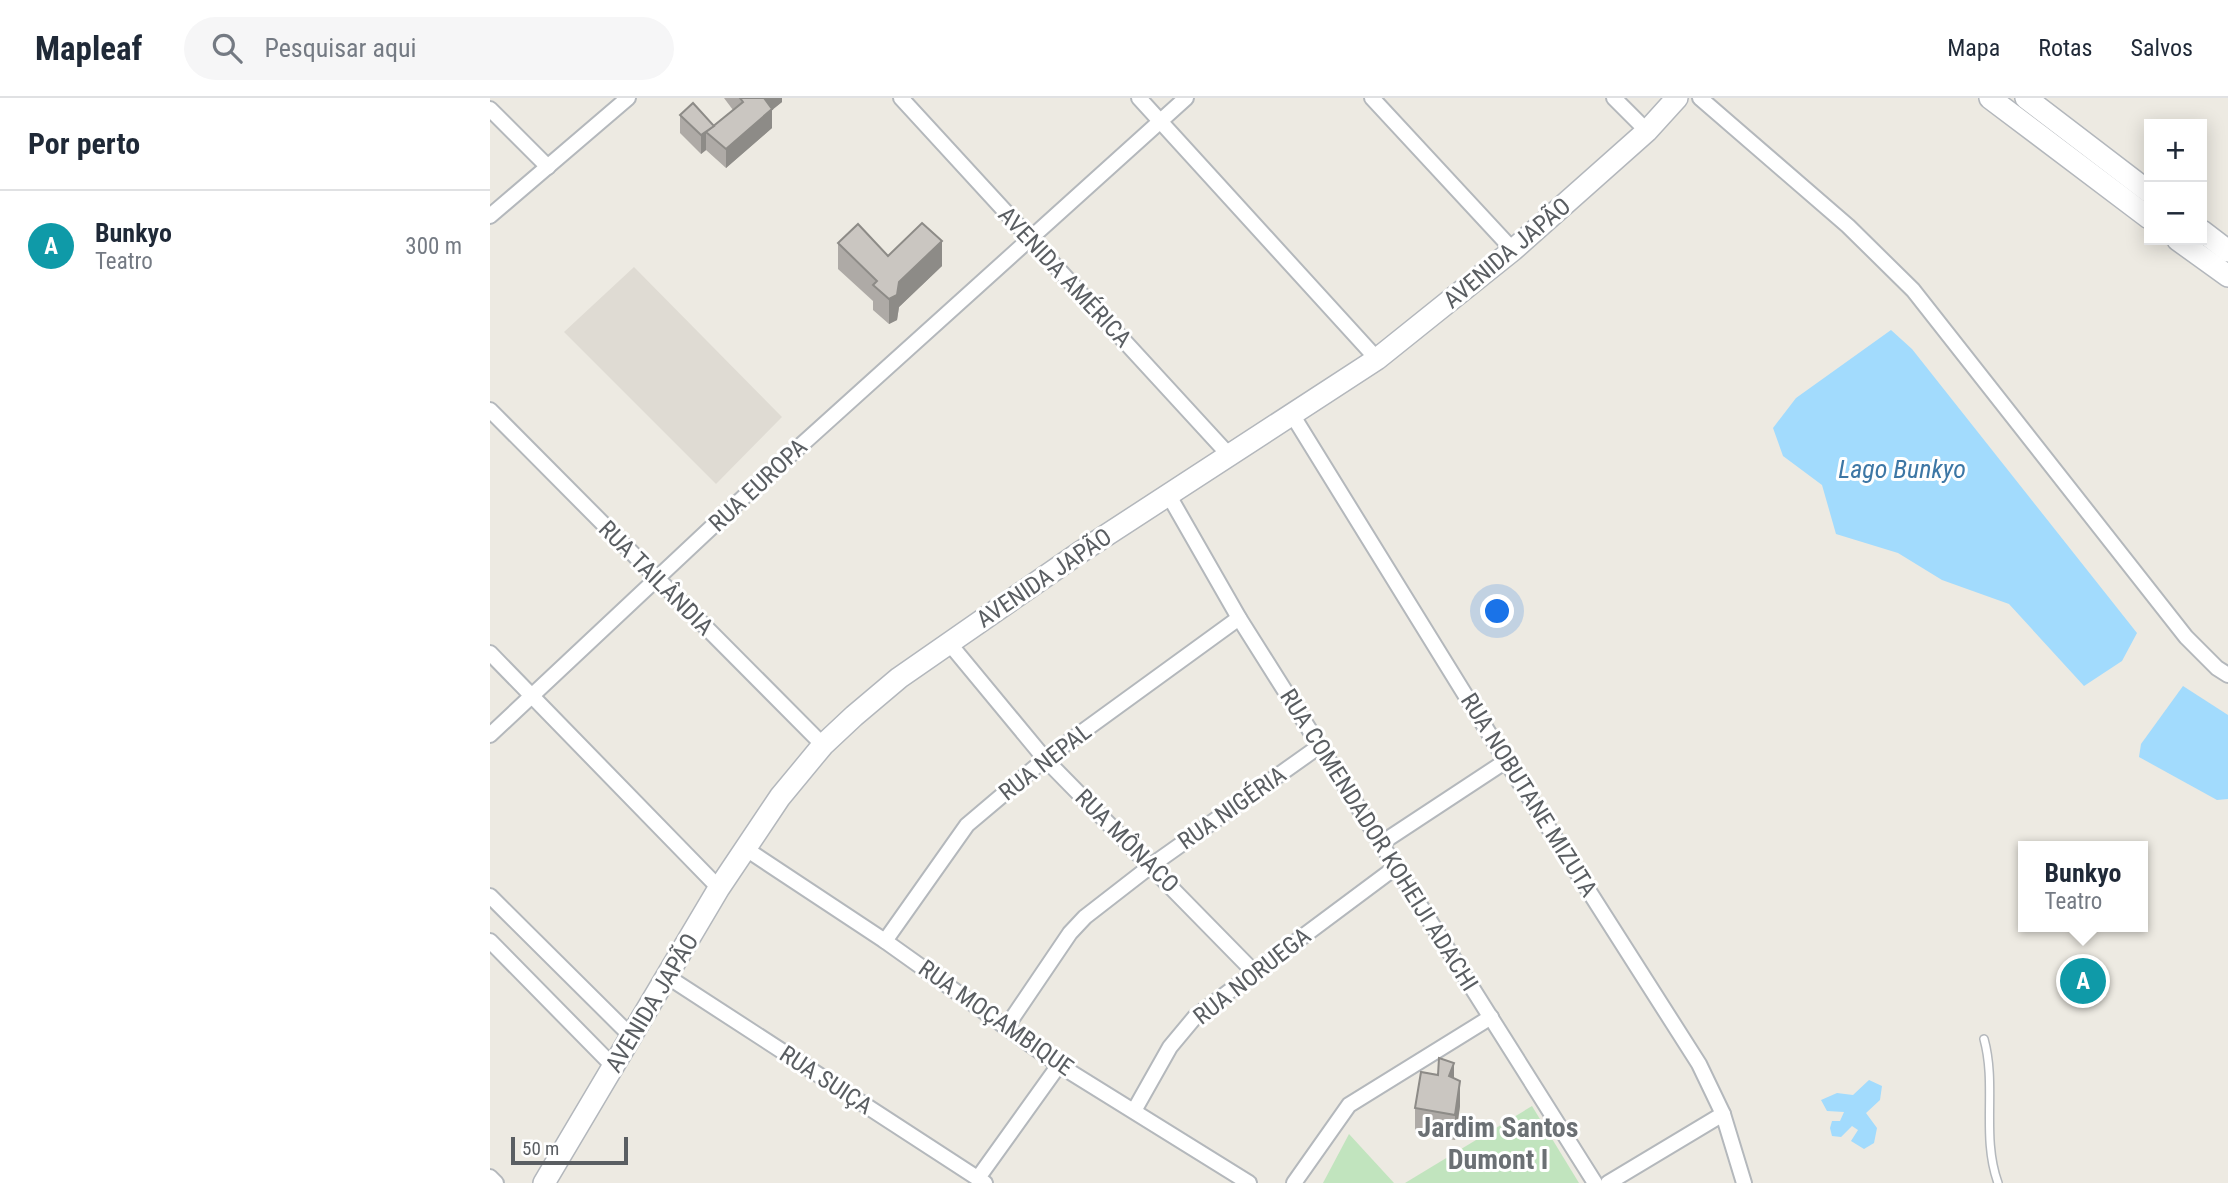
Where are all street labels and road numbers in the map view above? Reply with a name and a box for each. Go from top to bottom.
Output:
street label: AVENIDA JAPÃO [1438,192,1576,314]
street label: AVENIDA AMÉRICA [993,201,1137,353]
street label: RUA EUROPA [703,433,813,537]
street label: RUA TAILÂNDIA [593,515,719,641]
street label: AVENIDA JAPÃO [971,523,1117,633]
street label: RUA COMENDADOR KOHEIJI ADACHI [1274,684,1484,996]
street label: RUA NOBUTANE MIZUTA [1455,688,1603,902]
street label: RUA NEPAL [993,717,1097,807]
street label: RUA NIGÉRIA [1173,761,1291,855]
street label: RUA MÔNACO [1069,783,1185,899]
street label: RUA NORUEGA [1188,922,1316,1030]
street label: AVENIDA JAPÃO [600,929,704,1077]
street label: RUA MOÇAMBIQUE [913,954,1079,1082]
street label: RUA SUIÇA [774,1040,878,1120]

